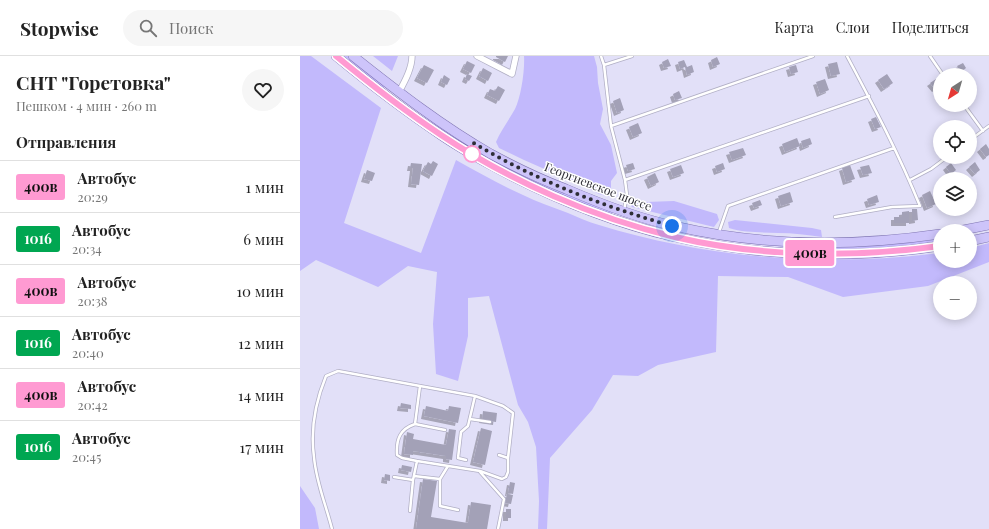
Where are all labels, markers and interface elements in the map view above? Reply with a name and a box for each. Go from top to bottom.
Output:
search box [123,10,403,46]
text: Stopwise [20,15,99,41]
icon: search [137,17,159,39]
text: Поиск [169,18,214,38]
text: Карта [774,18,814,37]
text: Слои [836,18,870,37]
text: Поделиться [892,18,969,37]
north arrow [933,68,977,112]
map controls [933,68,977,320]
text: СНТ "Горетовка" [16,69,171,95]
button: heart [242,69,284,111]
text: Пешком · 4 мин · 260 m [16,97,157,114]
button: locate [933,120,977,164]
text: Отправления [16,132,116,152]
unlabelled marker [463,145,481,163]
street label: Георгиевское шоссе [542,158,654,214]
text: Автобус [77,168,136,188]
button: layers [933,172,977,216]
text: 400в [24,177,57,196]
text: 1 мин [246,177,284,197]
text: 20:29 [77,188,108,205]
your location [662,216,682,236]
text: Автобус [72,220,131,240]
button: + [933,224,977,268]
text: 1016 [24,229,52,248]
text: 6 мин [243,229,284,249]
text: 20:34 [72,240,102,257]
line badge: 400в [782,240,838,266]
text: 400в [793,243,827,262]
text: Автобус [77,272,136,292]
button: − [933,276,977,320]
text: 400в [24,281,57,300]
text: 10 мин [237,281,284,301]
text: 20:38 [77,292,108,309]
text: Автобус [72,324,131,344]
text: 1016 [24,333,52,352]
text: 12 мин [238,333,284,353]
text: 20:40 [72,344,104,361]
text: Автобус [77,376,136,396]
text: 400в [24,385,57,404]
text: 14 мин [238,385,284,405]
text: 20:42 [77,396,108,413]
text: Автобус [72,428,131,448]
text: 1016 [24,437,52,456]
text: 17 мин [240,437,284,457]
text: 20:45 [72,448,101,465]

